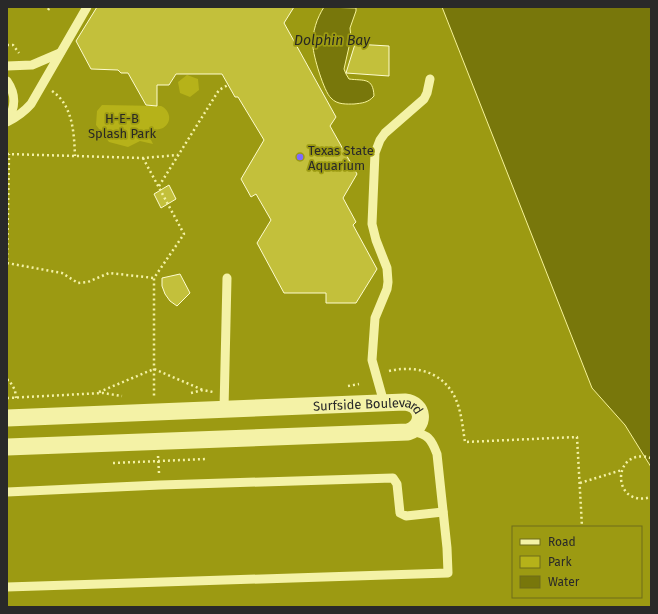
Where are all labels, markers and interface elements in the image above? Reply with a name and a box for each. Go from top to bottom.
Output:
water label: Dolphin Bay [294,32,371,49]
park label: H-E-B Splash Park [88,111,156,141]
place label: Texas State Aquarium [308,143,374,173]
marker: Texas State Aquarium [295,152,305,162]
street label: Surfside Boulevard [313,394,427,417]
legend [512,526,642,598]
text: Road [548,535,576,549]
text: Park [548,555,572,569]
text: Water [548,575,580,589]

